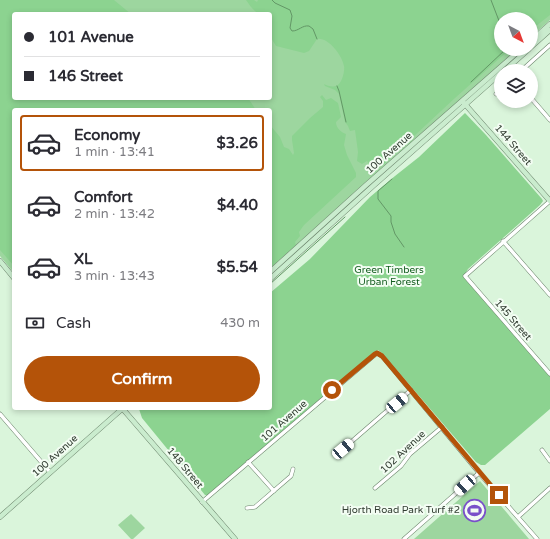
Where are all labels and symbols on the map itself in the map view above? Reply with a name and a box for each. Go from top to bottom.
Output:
north arrow [494,12,538,56]
street label: 144 Street [492,122,534,168]
street label: 100 Avenue [363,129,415,176]
park label: Green Timbers Urban Forest [354,264,424,288]
street label: 145 Street [492,297,534,343]
route start [323,381,341,399]
car [384,391,410,415]
street label: 101 Avenue [258,397,310,444]
street label: 102 Avenue [378,428,428,476]
street label: 100 Avenue [30,432,81,480]
car [330,437,356,461]
street label: 148 Street [164,445,206,491]
car [452,473,478,497]
route end [490,486,508,504]
sports icon: Hjorth Road Park Turf #2 [462,497,488,523]
place label: Hjorth Road Park Turf #2 [342,504,460,516]

